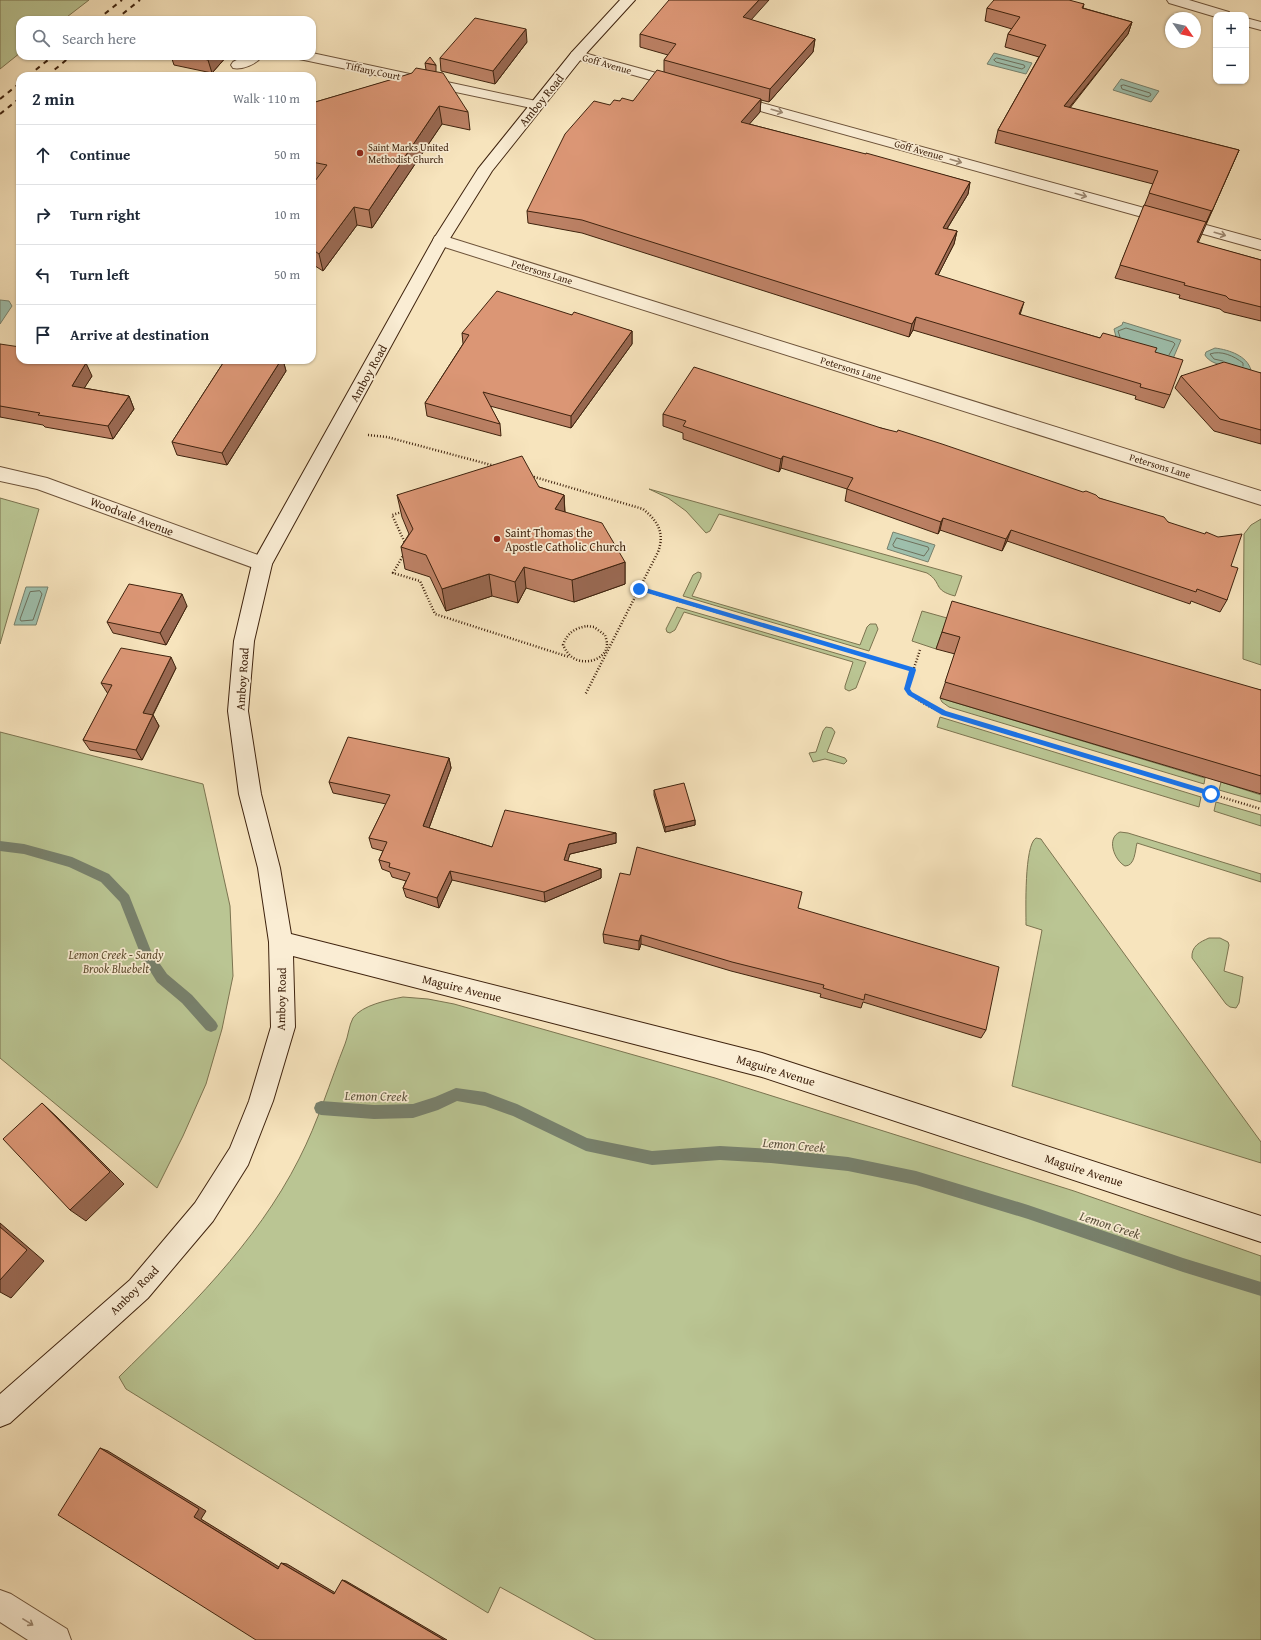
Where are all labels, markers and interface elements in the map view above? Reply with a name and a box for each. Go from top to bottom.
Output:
north arrow [1165,12,1201,48]
map controls [1213,12,1249,84]
button: + [1213,12,1249,48]
search box [16,16,316,60]
icon: search [30,27,52,49]
text: Search here [62,28,136,49]
button: − [1213,48,1249,84]
street label: Goff Avenue [581,50,634,78]
street label: Tiffany Court [344,58,402,84]
street label: Amboy Road [515,70,568,130]
text: 2 min [32,86,74,111]
text: Walk · 110 m [233,89,300,108]
one-way arrow [770,108,783,115]
street label: Goff Avenue [893,136,946,164]
place label: Saint Marks United Methodist Church [368,140,449,167]
icon: ahead [32,144,54,166]
text: Continue [70,144,131,165]
text: 50 m [274,145,300,164]
marker: Saint Marks United Methodist Church [355,148,365,158]
one-way arrow [949,157,962,165]
one-way arrow [1074,192,1087,199]
icon: right [32,204,54,226]
text: Turn right [70,204,141,225]
text: 10 m [274,205,300,224]
one-way arrow [1213,231,1226,238]
street label: Petersons Lane [510,256,575,288]
icon: left [32,264,54,286]
text: Turn left [70,264,129,285]
text: 50 m [274,265,300,284]
icon: arrive [32,324,54,346]
text: Arrive at destination [70,324,209,345]
street label: Amboy Road [345,341,391,405]
street label: Petersons Lane [819,353,884,385]
street label: Petersons Lane [1128,450,1193,482]
street label: Woodvale Avenue [88,492,177,540]
place label: Saint Thomas the Apostle Catholic Church [505,524,626,555]
marker: Saint Thomas the Apostle Catholic Church [492,534,502,544]
route end [630,580,648,598]
street label: Amboy Road [231,646,253,711]
route start [1202,785,1220,803]
park label: Lemon Creek - Sandy Brook Bluebelt [68,946,164,977]
street label: Amboy Road [272,967,290,1031]
street label: Maguire Avenue [421,970,504,1006]
street label: Maguire Avenue [735,1050,818,1090]
water label: Lemon Creek [343,1086,408,1106]
water label: Lemon Creek [761,1133,826,1157]
street label: Maguire Avenue [1043,1149,1126,1191]
water label: Lemon Creek [1076,1206,1143,1244]
street label: Amboy Road [106,1261,163,1318]
one-way arrow [22,1619,34,1627]

